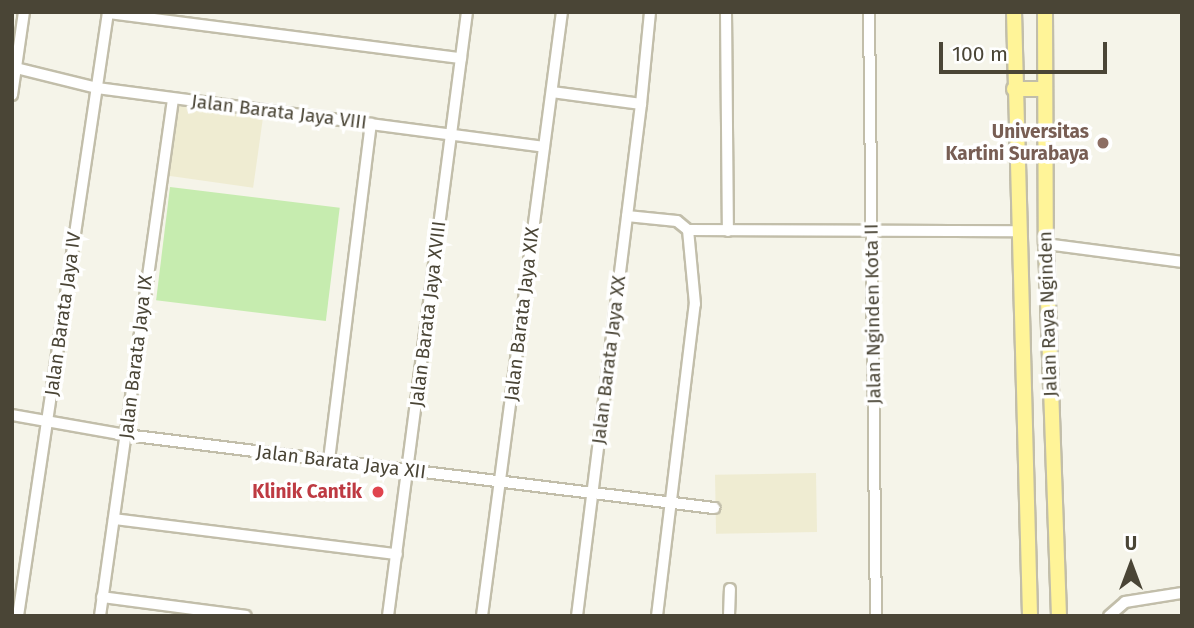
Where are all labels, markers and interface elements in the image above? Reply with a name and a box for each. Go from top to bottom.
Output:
scale bar [942,28,1110,72]
text: 100 m [952,41,1008,67]
street label: Jalan Barata Jaya VIII [190,90,368,134]
place label: Universitas Kartini Surabaya [945,121,1089,165]
marker: Universitas Kartini Surabaya [1095,135,1111,151]
street label: Jalan Barata Jaya XVIII [405,220,451,408]
street label: Jalan Nginden Kota II [860,224,886,404]
street label: Jalan Barata Jaya XIX [500,226,544,402]
street label: Jalan Barata Jaya IV [40,231,86,397]
street label: Jalan Raya Nginden [1034,231,1062,397]
street label: Jalan Barata Jaya IX [115,274,157,440]
street label: Jalan Barata Jaya XX [587,274,631,446]
street label: Jalan Barata Jaya XII [255,440,427,484]
place label: Klinik Cantik [252,481,362,503]
marker: Klinik Cantik [368,482,388,502]
north arrow [1096,530,1166,600]
text: U [1125,532,1137,555]

